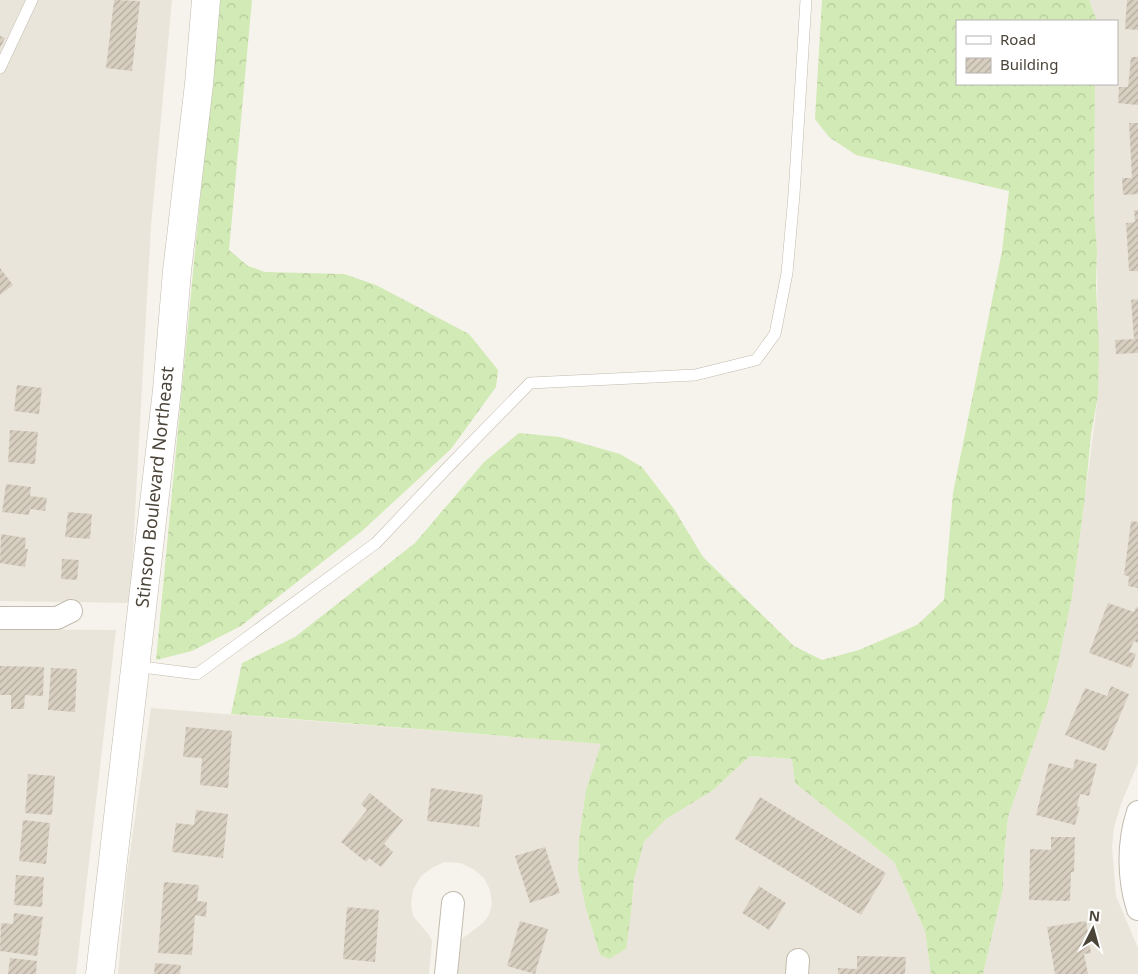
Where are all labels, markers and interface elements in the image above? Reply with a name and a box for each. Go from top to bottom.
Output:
legend [956,20,1118,85]
text: Road [1000,29,1036,49]
text: Building [1000,54,1058,74]
street label: Stinson Boulevard Northeast [129,364,179,609]
north arrow [1068,904,1118,954]
text: N [1088,906,1101,926]

